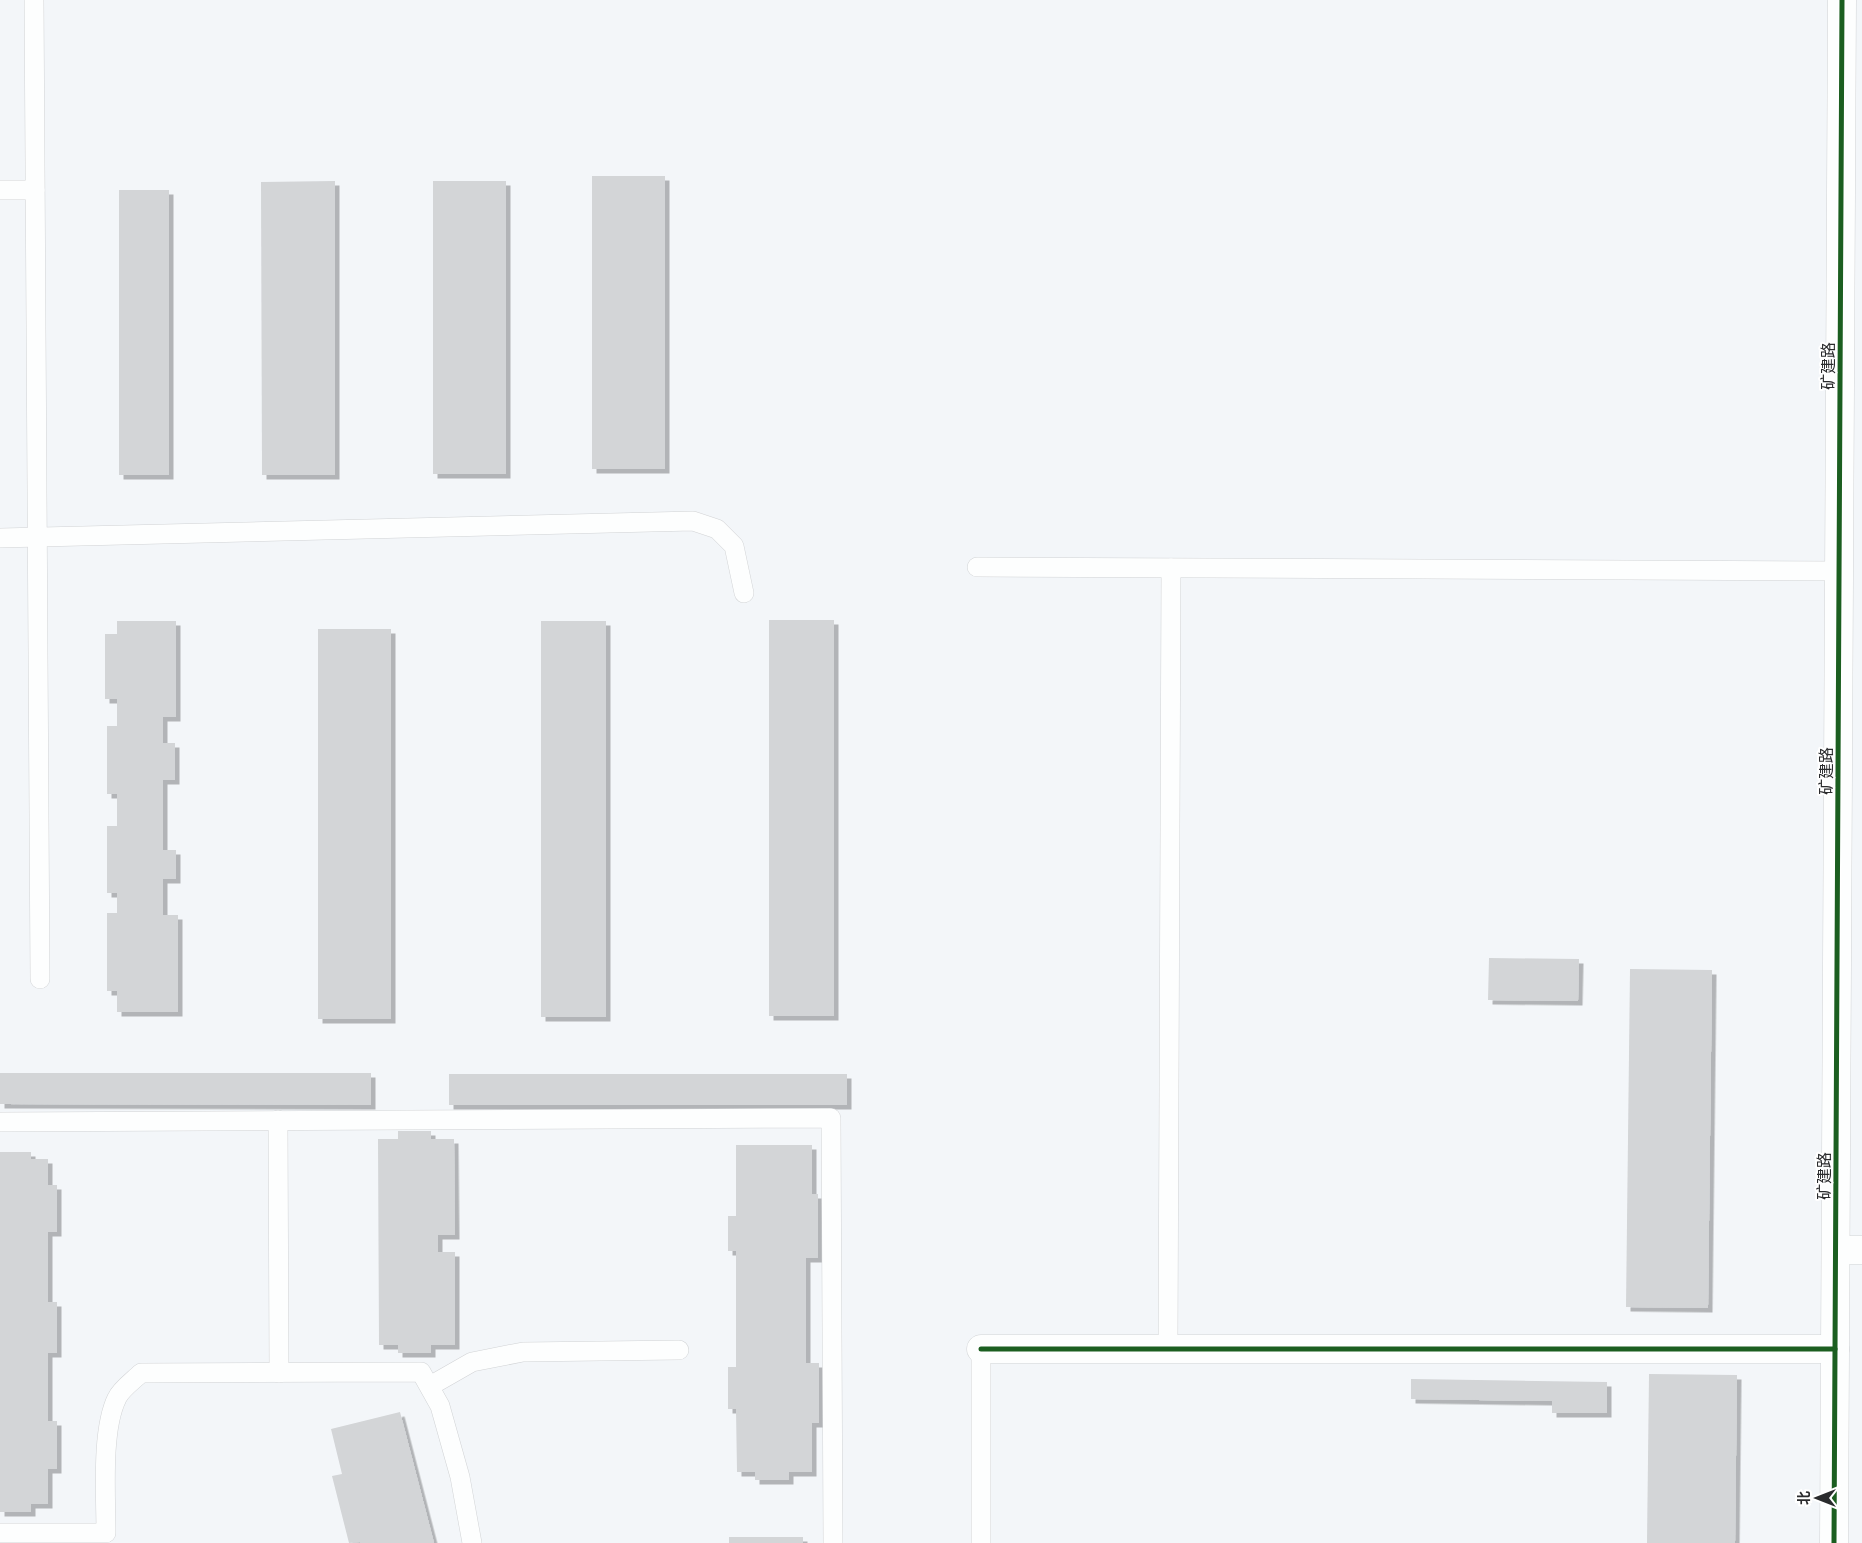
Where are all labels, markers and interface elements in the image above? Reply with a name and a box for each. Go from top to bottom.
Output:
street label: 矿建路 [1818,342,1837,390]
street label: 矿建路 [1816,747,1835,795]
street label: 矿建路 [1814,1152,1833,1200]
north arrow [1792,1473,1842,1523]
text: 北 [1795,1491,1812,1505]

